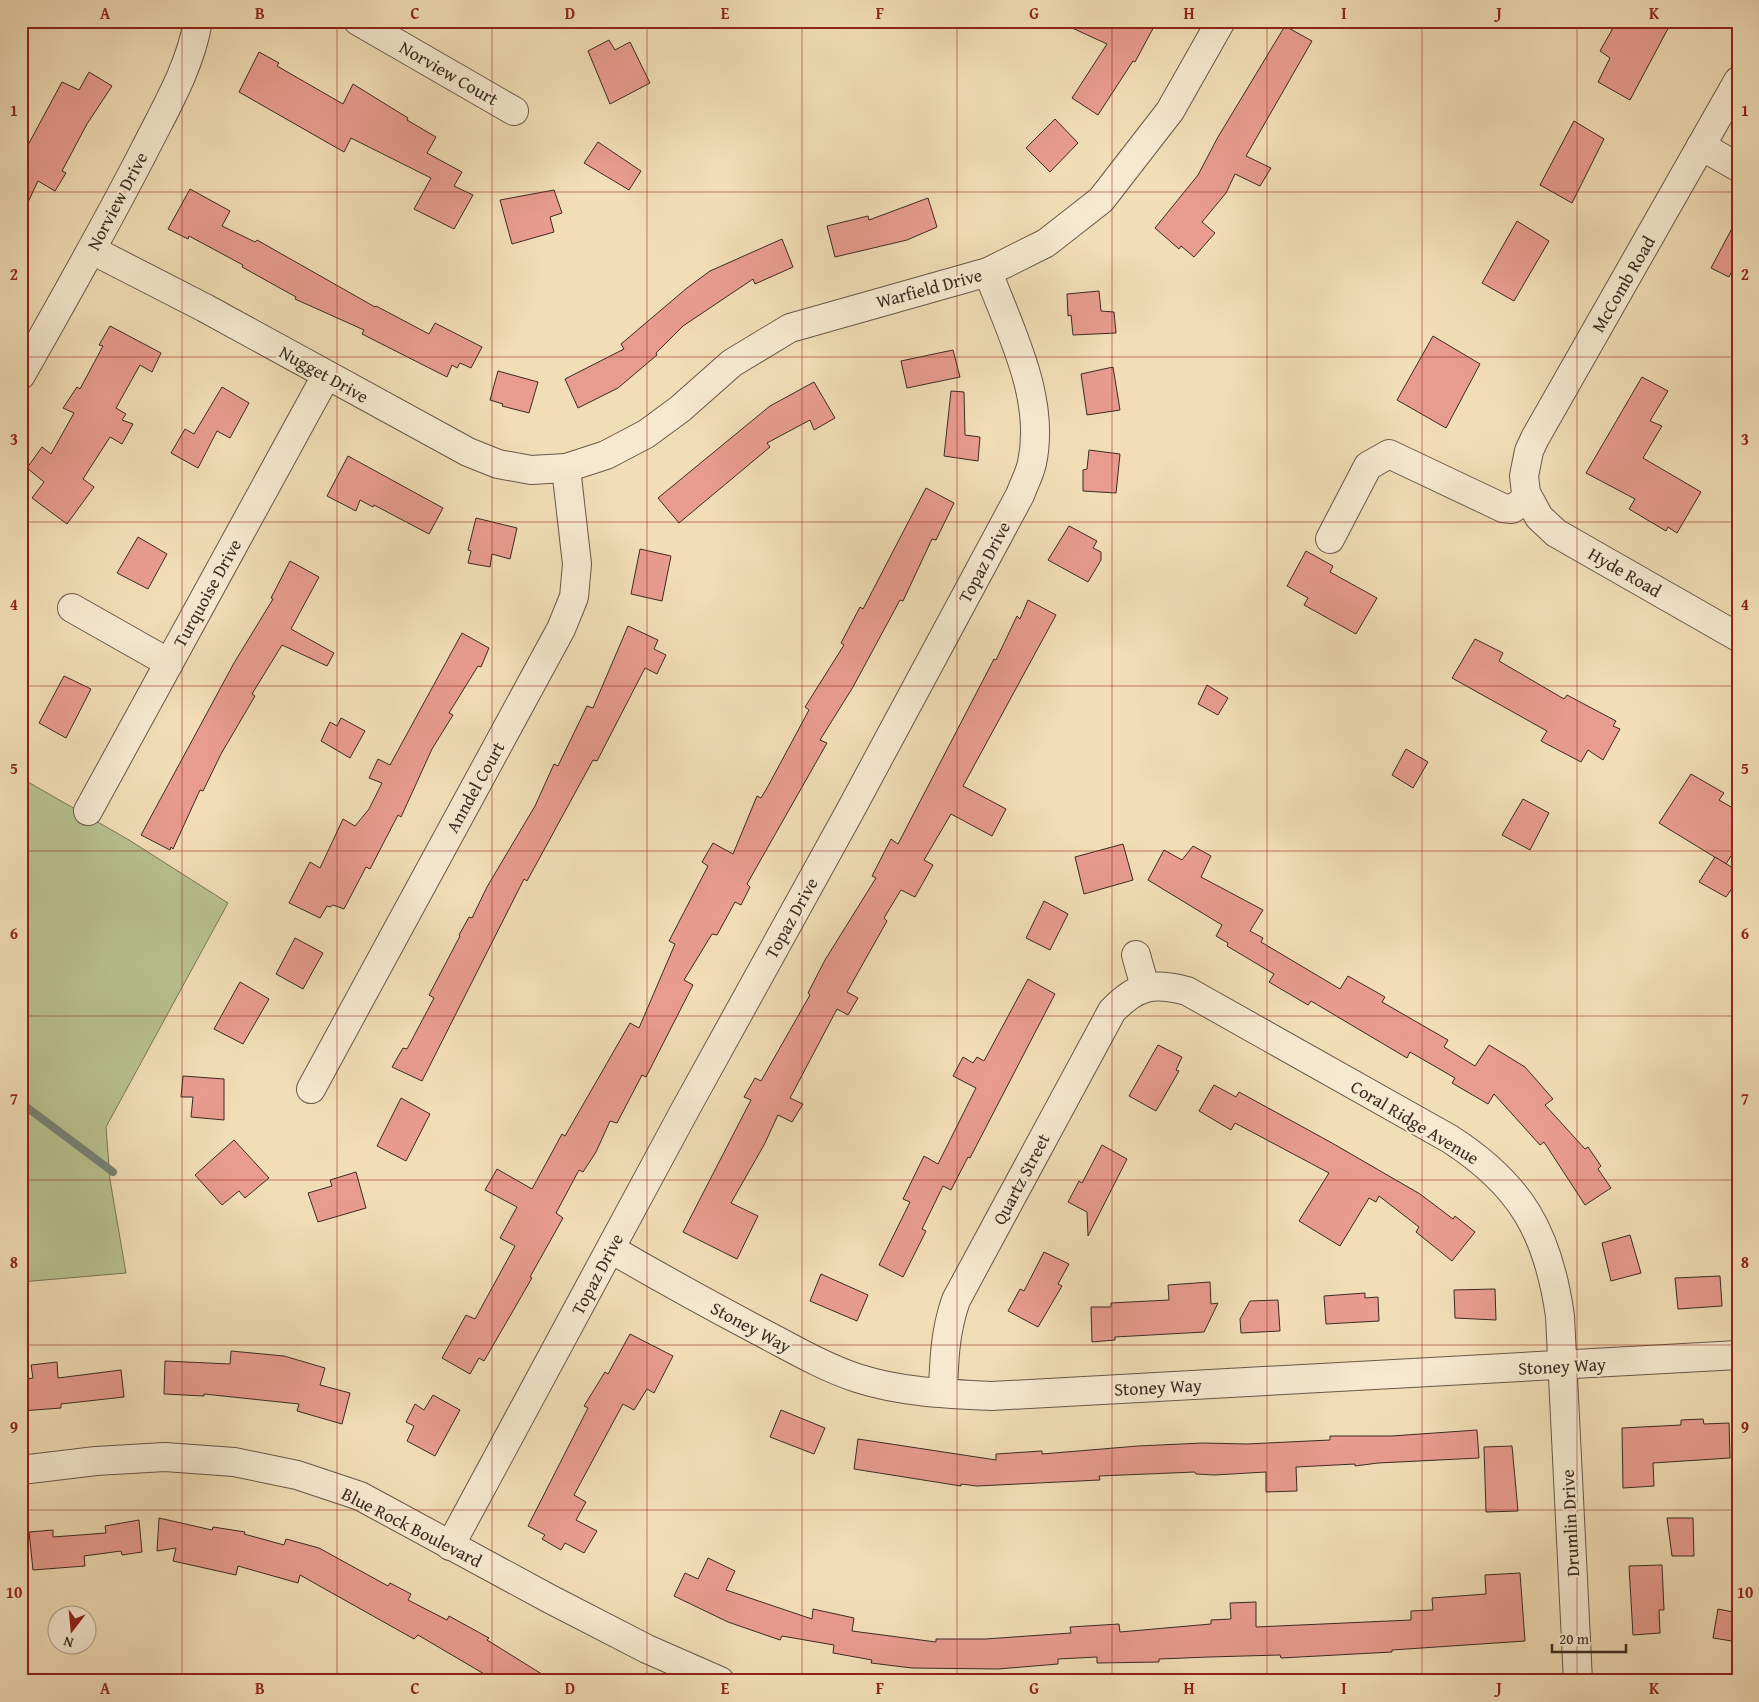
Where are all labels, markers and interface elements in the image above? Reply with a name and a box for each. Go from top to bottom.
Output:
text: A [100,1,111,25]
text: B [255,1,265,25]
text: C [410,1,420,25]
text: D [565,1,575,25]
text: E [721,1,730,25]
text: F [876,1,884,25]
text: G [1029,1,1039,25]
text: H [1183,1,1195,25]
text: I [1341,1,1347,25]
text: J [1493,1,1502,25]
text: K [1649,1,1660,25]
street label: Norview Court [395,34,504,113]
text: 1 [10,98,18,122]
text: 1 [1741,98,1749,122]
street label: Norview Drive [80,147,154,255]
street label: McComb Road [1584,230,1662,337]
street label: Warfield Drive [873,261,985,315]
text: 2 [10,262,18,286]
text: 2 [1741,262,1749,286]
street label: Nugget Drive [274,338,374,410]
text: 3 [10,427,18,451]
text: 3 [1741,427,1749,451]
street label: Topaz Drive [951,516,1017,608]
street label: Turquoise Drive [166,534,248,652]
street label: Hyde Road [1583,540,1667,604]
text: 4 [10,592,18,616]
text: 4 [1741,592,1749,616]
street label: Anndel Court [439,736,512,838]
text: 5 [10,756,18,780]
text: 5 [1741,756,1749,780]
street label: Topaz Drive [758,873,824,963]
text: 6 [10,921,18,945]
text: 6 [1741,921,1749,945]
street label: Coral Ridge Avenue [1346,1073,1484,1171]
text: 7 [10,1086,18,1110]
text: 7 [1741,1086,1749,1110]
street label: Quartz Street [986,1128,1057,1230]
street label: Topaz Drive [564,1228,630,1320]
text: 8 [10,1250,18,1274]
text: 8 [1741,1250,1749,1274]
street label: Stoney Way [706,1294,796,1360]
street label: Stoney Way [1517,1350,1607,1382]
street label: Stoney Way [1113,1371,1203,1403]
text: 9 [10,1415,18,1439]
text: 9 [1741,1415,1749,1439]
street label: Drumlin Drive [1554,1469,1586,1577]
street label: Blue Rock Boulevard [337,1480,487,1574]
text: 10 [6,1580,22,1604]
text: 10 [1737,1580,1753,1604]
north arrow [48,1604,98,1654]
scale bar [1552,1622,1625,1654]
text: 20 m [1559,1628,1590,1649]
text: N [61,1631,76,1653]
text: A [100,1676,111,1700]
text: B [255,1676,265,1700]
text: C [410,1676,420,1700]
text: D [565,1676,575,1700]
text: E [721,1676,730,1700]
text: F [876,1676,884,1700]
text: G [1029,1676,1039,1700]
text: H [1183,1676,1195,1700]
text: I [1341,1676,1347,1700]
text: J [1493,1676,1502,1700]
text: K [1649,1676,1660,1700]

